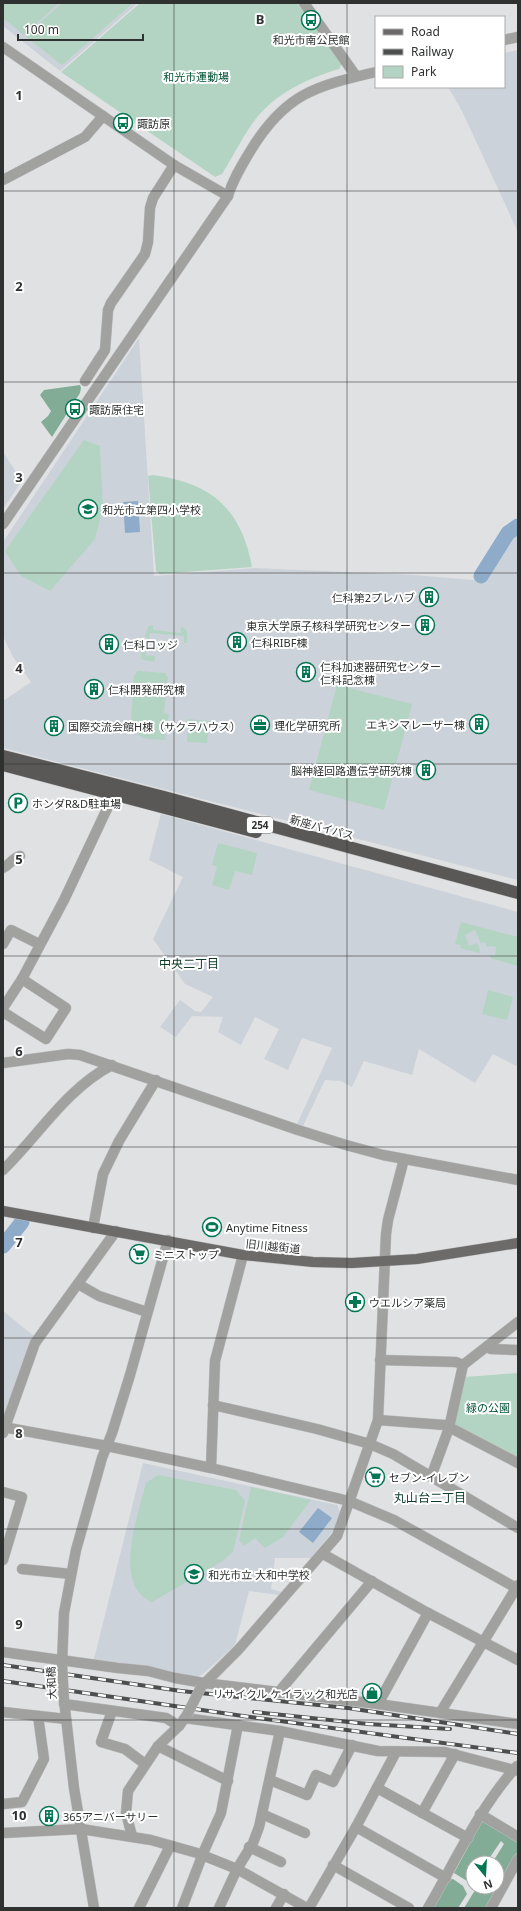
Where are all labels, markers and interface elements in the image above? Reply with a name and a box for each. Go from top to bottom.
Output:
bus stop icon: 和光市南公民館 [300,9,322,31]
text: B [256,10,264,28]
scale bar [18,16,143,42]
legend [375,16,505,88]
text: 100 m [24,21,59,38]
text: Road [411,23,440,40]
place label: 和光市南公民館 [273,32,350,47]
text: Railway [411,43,455,60]
text: Park [411,63,437,80]
park label: 和光市運動場 [163,69,229,84]
text: 1 [15,86,23,104]
bus stop icon: 諏訪原 [112,112,134,134]
place label: 諏訪原 [137,116,170,131]
text: 2 [15,277,23,295]
bus stop icon: 諏訪原住宅 [64,398,86,420]
place label: 諏訪原住宅 [89,402,144,417]
text: 3 [15,468,23,486]
school or university icon: 和光市立第四小学校 [77,498,99,520]
place label: 和光市立第四小学校 [102,502,201,517]
building icon: 仁科第2プレハブ [418,586,440,608]
place label: 仁科第2プレハブ [332,590,415,605]
building icon: 東京大学原子核科学研究センター [414,614,436,636]
place label: 東京大学原子核科学研究センター [246,618,411,633]
building icon: 仁科RIBF棟 [226,631,248,653]
building icon: 仁科ロッジ [98,633,120,655]
place label: 仁科RIBF棟 [251,635,307,650]
place label: 仁科ロッジ [123,637,178,652]
text: 4 [15,659,23,677]
place label: 仁科加速器研究センター 仁科記念棟 [320,659,441,687]
building icon: 仁科加速器研究センター 仁科記念棟 [295,661,317,683]
building icon: 仁科開発研究棟 [83,678,105,700]
place label: 仁科開発研究棟 [108,682,185,697]
building icon: エキシマレーザー棟 [468,713,490,735]
office icon: 理化学研究所 [249,714,271,736]
building icon: 国際交流会館H棟（サクラハウス） [43,715,65,737]
place label: エキシマレーザー棟 [366,717,465,732]
place label: 理化学研究所 [274,718,341,733]
place label: 国際交流会館H棟（サクラハウス） [68,719,241,734]
building icon: 脳神経回路遺伝学研究棟 [415,759,437,781]
place label: 脳神経回路遺伝学研究棟 [291,763,412,778]
parking icon: ホンダR&D駐車場 [7,792,29,814]
place label: ホンダR&D駐車場 [32,796,121,811]
street label: 新座バイパス [288,811,356,843]
road number: 254 [247,817,273,833]
text: 5 [15,850,23,868]
district label: 中央二丁目 [159,955,219,972]
text: 6 [15,1042,23,1060]
sports icon: Anytime Fitness [201,1216,223,1238]
place label: Anytime Fitness [226,1220,308,1235]
text: 7 [15,1233,23,1251]
street label: 旧川越街道 [245,1236,301,1256]
supermarket icon: ミニストップ [128,1243,150,1265]
place label: ミニストップ [153,1247,219,1262]
pharmacy icon: ウエルシア薬局 [344,1291,366,1313]
place label: ウエルシア薬局 [369,1295,446,1310]
park label: 緑の公園 [466,1400,510,1415]
text: 8 [15,1424,23,1442]
supermarket icon: セブン-イレブン [364,1466,386,1488]
place label: セブン-イレブン [389,1470,470,1485]
district label: 丸山台二丁目 [394,1489,466,1506]
school or university icon: 和光市立 大和中学校 [183,1563,205,1585]
place label: 和光市立 大和中学校 [208,1567,310,1582]
text: 9 [15,1615,23,1633]
street label: 大和橋 [43,1666,59,1700]
shop icon: リサイクル ケイラック和光店 [361,1682,383,1704]
place label: リサイクル ケイラック和光店 [213,1686,358,1701]
building icon: 365アニバーサリー [38,1805,60,1827]
text: 10 [12,1806,26,1824]
place label: 365アニバーサリー [63,1809,158,1824]
north arrow [465,1855,505,1895]
text: N [482,1876,495,1894]

